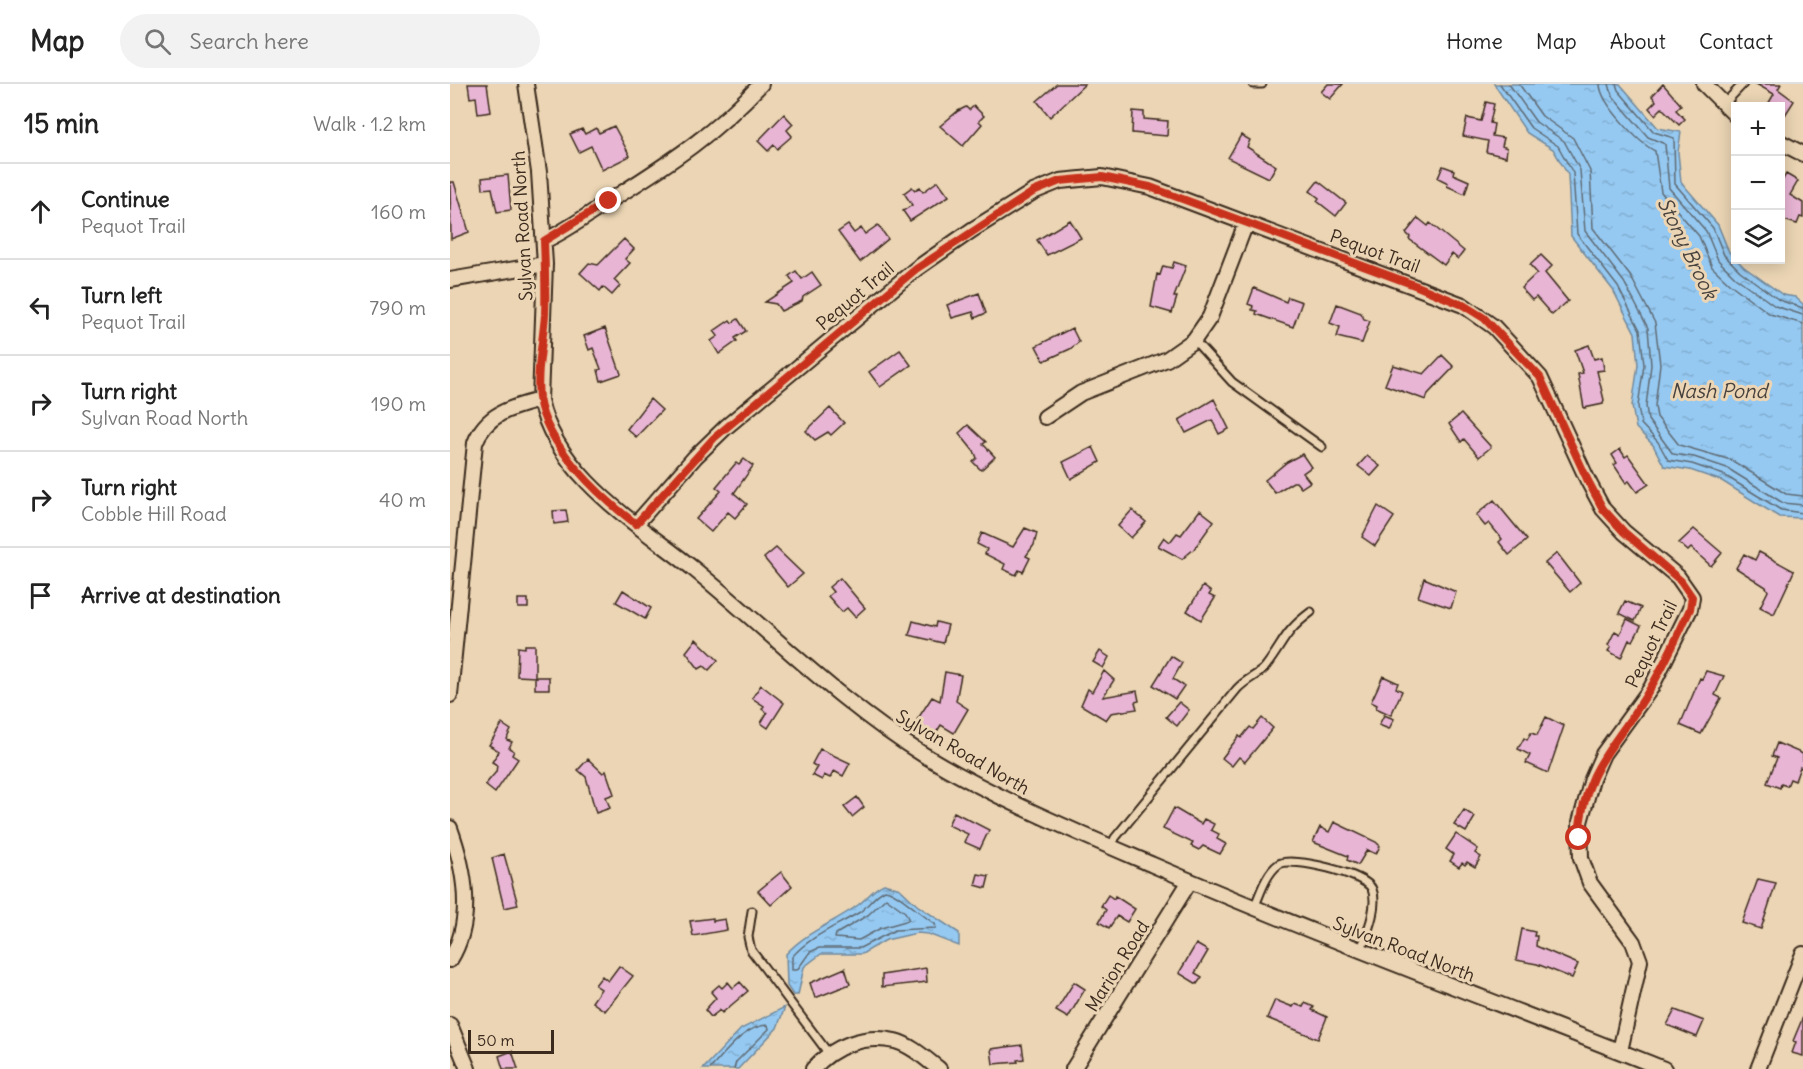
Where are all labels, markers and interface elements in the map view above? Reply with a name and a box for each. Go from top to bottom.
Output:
search box [120,14,540,68]
text: Map [30,23,84,59]
icon: search [141,25,174,58]
text: Search here [189,27,309,55]
text: Home [1446,28,1503,55]
text: Map [1536,28,1577,55]
text: About [1610,28,1666,55]
text: Contact [1699,28,1773,55]
map controls [1731,102,1785,264]
button: + [1731,102,1785,156]
text: 15 min [24,107,99,140]
text: Walk · 1.2 km [313,111,426,136]
street label: Sylvan Road North [507,150,537,302]
button: − [1731,156,1785,210]
text: Continue [81,185,170,213]
route end [595,187,621,213]
water label: Stony Brook [1653,193,1724,305]
icon: ahead [24,195,57,228]
text: 160 m [371,199,426,224]
button: layers [1731,210,1785,264]
text: Pequot Trail [81,213,186,238]
street label: Pequot Trail [1327,224,1423,278]
street label: Pequot Trail [812,257,898,335]
text: Turn left [81,281,162,309]
icon: left [24,291,57,324]
text: 790 m [369,295,426,320]
text: Pequot Trail [81,309,186,334]
text: Turn right [81,377,177,405]
water label: Nash Pond [1671,378,1770,403]
icon: right [24,387,57,420]
text: 190 m [371,391,426,416]
text: Sylvan Road North [81,405,248,430]
text: Turn right [81,473,177,501]
icon: right [24,483,57,516]
text: 40 m [379,487,426,512]
text: Cobble Hill Road [81,501,227,526]
icon: arrive [24,579,57,612]
text: Arrive at destination [81,581,281,609]
street label: Pequot Trail [1620,597,1682,691]
street label: Sylvan Road North [892,704,1034,800]
route start [1565,824,1591,850]
street label: Sylvan Road North [1330,911,1478,987]
street label: Marion Road [1080,916,1154,1016]
scale bar [468,1027,554,1054]
text: 50 m [477,1030,515,1050]

